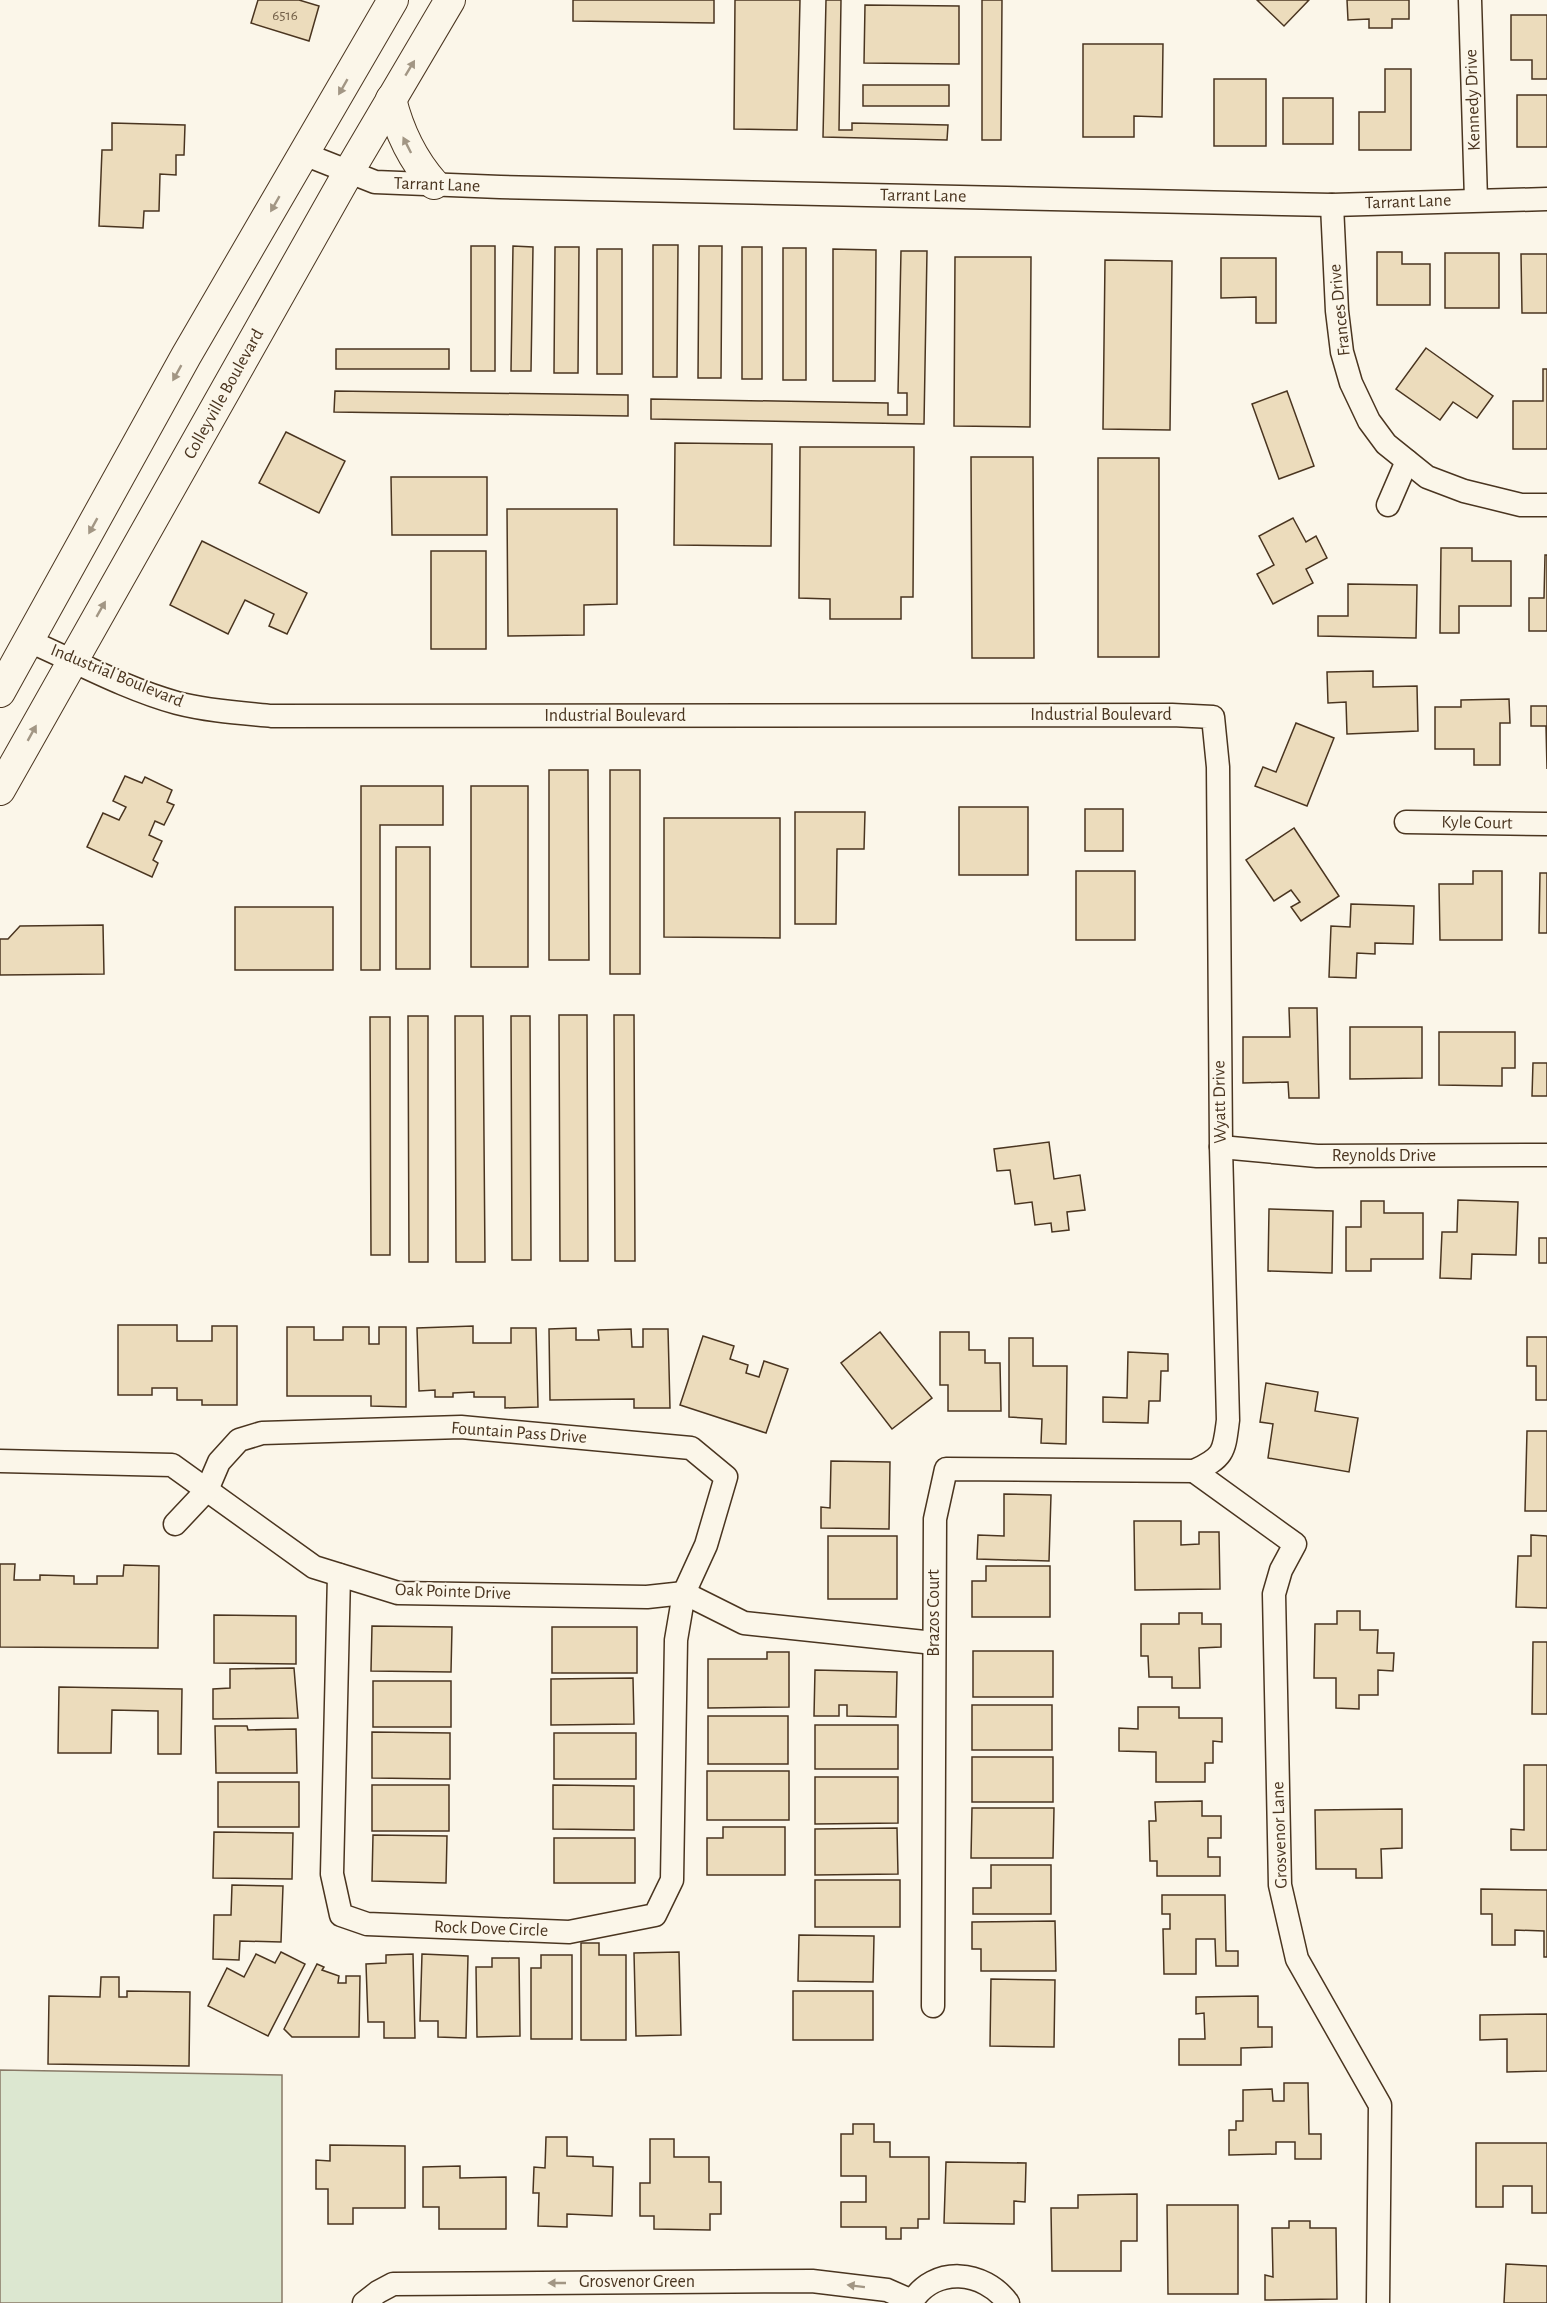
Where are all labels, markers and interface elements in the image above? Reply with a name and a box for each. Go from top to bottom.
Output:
house number: 6516 [272,8,298,23]
street label: Kennedy Drive [1462,49,1484,151]
one-way arrow [405,59,415,76]
one-way arrow [337,79,348,95]
one-way arrow [402,136,412,153]
street label: Tarrant Lane [393,174,481,196]
street label: Tarrant Lane [880,186,966,206]
street label: Tarrant Lane [1364,191,1452,213]
one-way arrow [269,196,280,212]
street label: Frances Drive [1326,263,1354,357]
street label: Colleyville Boulevard [181,326,267,462]
one-way arrow [172,365,182,382]
one-way arrow [88,518,98,535]
one-way arrow [96,601,107,617]
street label: Industrial Boulevard [48,641,186,711]
street label: Industrial Boulevard [1030,706,1172,724]
street label: Industrial Boulevard [544,707,686,725]
one-way arrow [27,724,37,741]
street label: Kyle Court [1441,813,1513,833]
street label: Wyatt Drive [1210,1060,1230,1144]
street label: Reynolds Drive [1332,1147,1436,1165]
street label: Fountain Pass Drive [451,1419,587,1447]
street label: Brazos Court [925,1569,943,1657]
street label: Oak Pointe Drive [395,1581,511,1603]
street label: Grosvenor Lane [1269,1781,1291,1889]
street label: Rock Dove Circle [434,1918,548,1940]
street label: Grosvenor Green [579,2273,695,2291]
one-way arrow [547,2278,566,2288]
one-way arrow [847,2281,866,2291]

